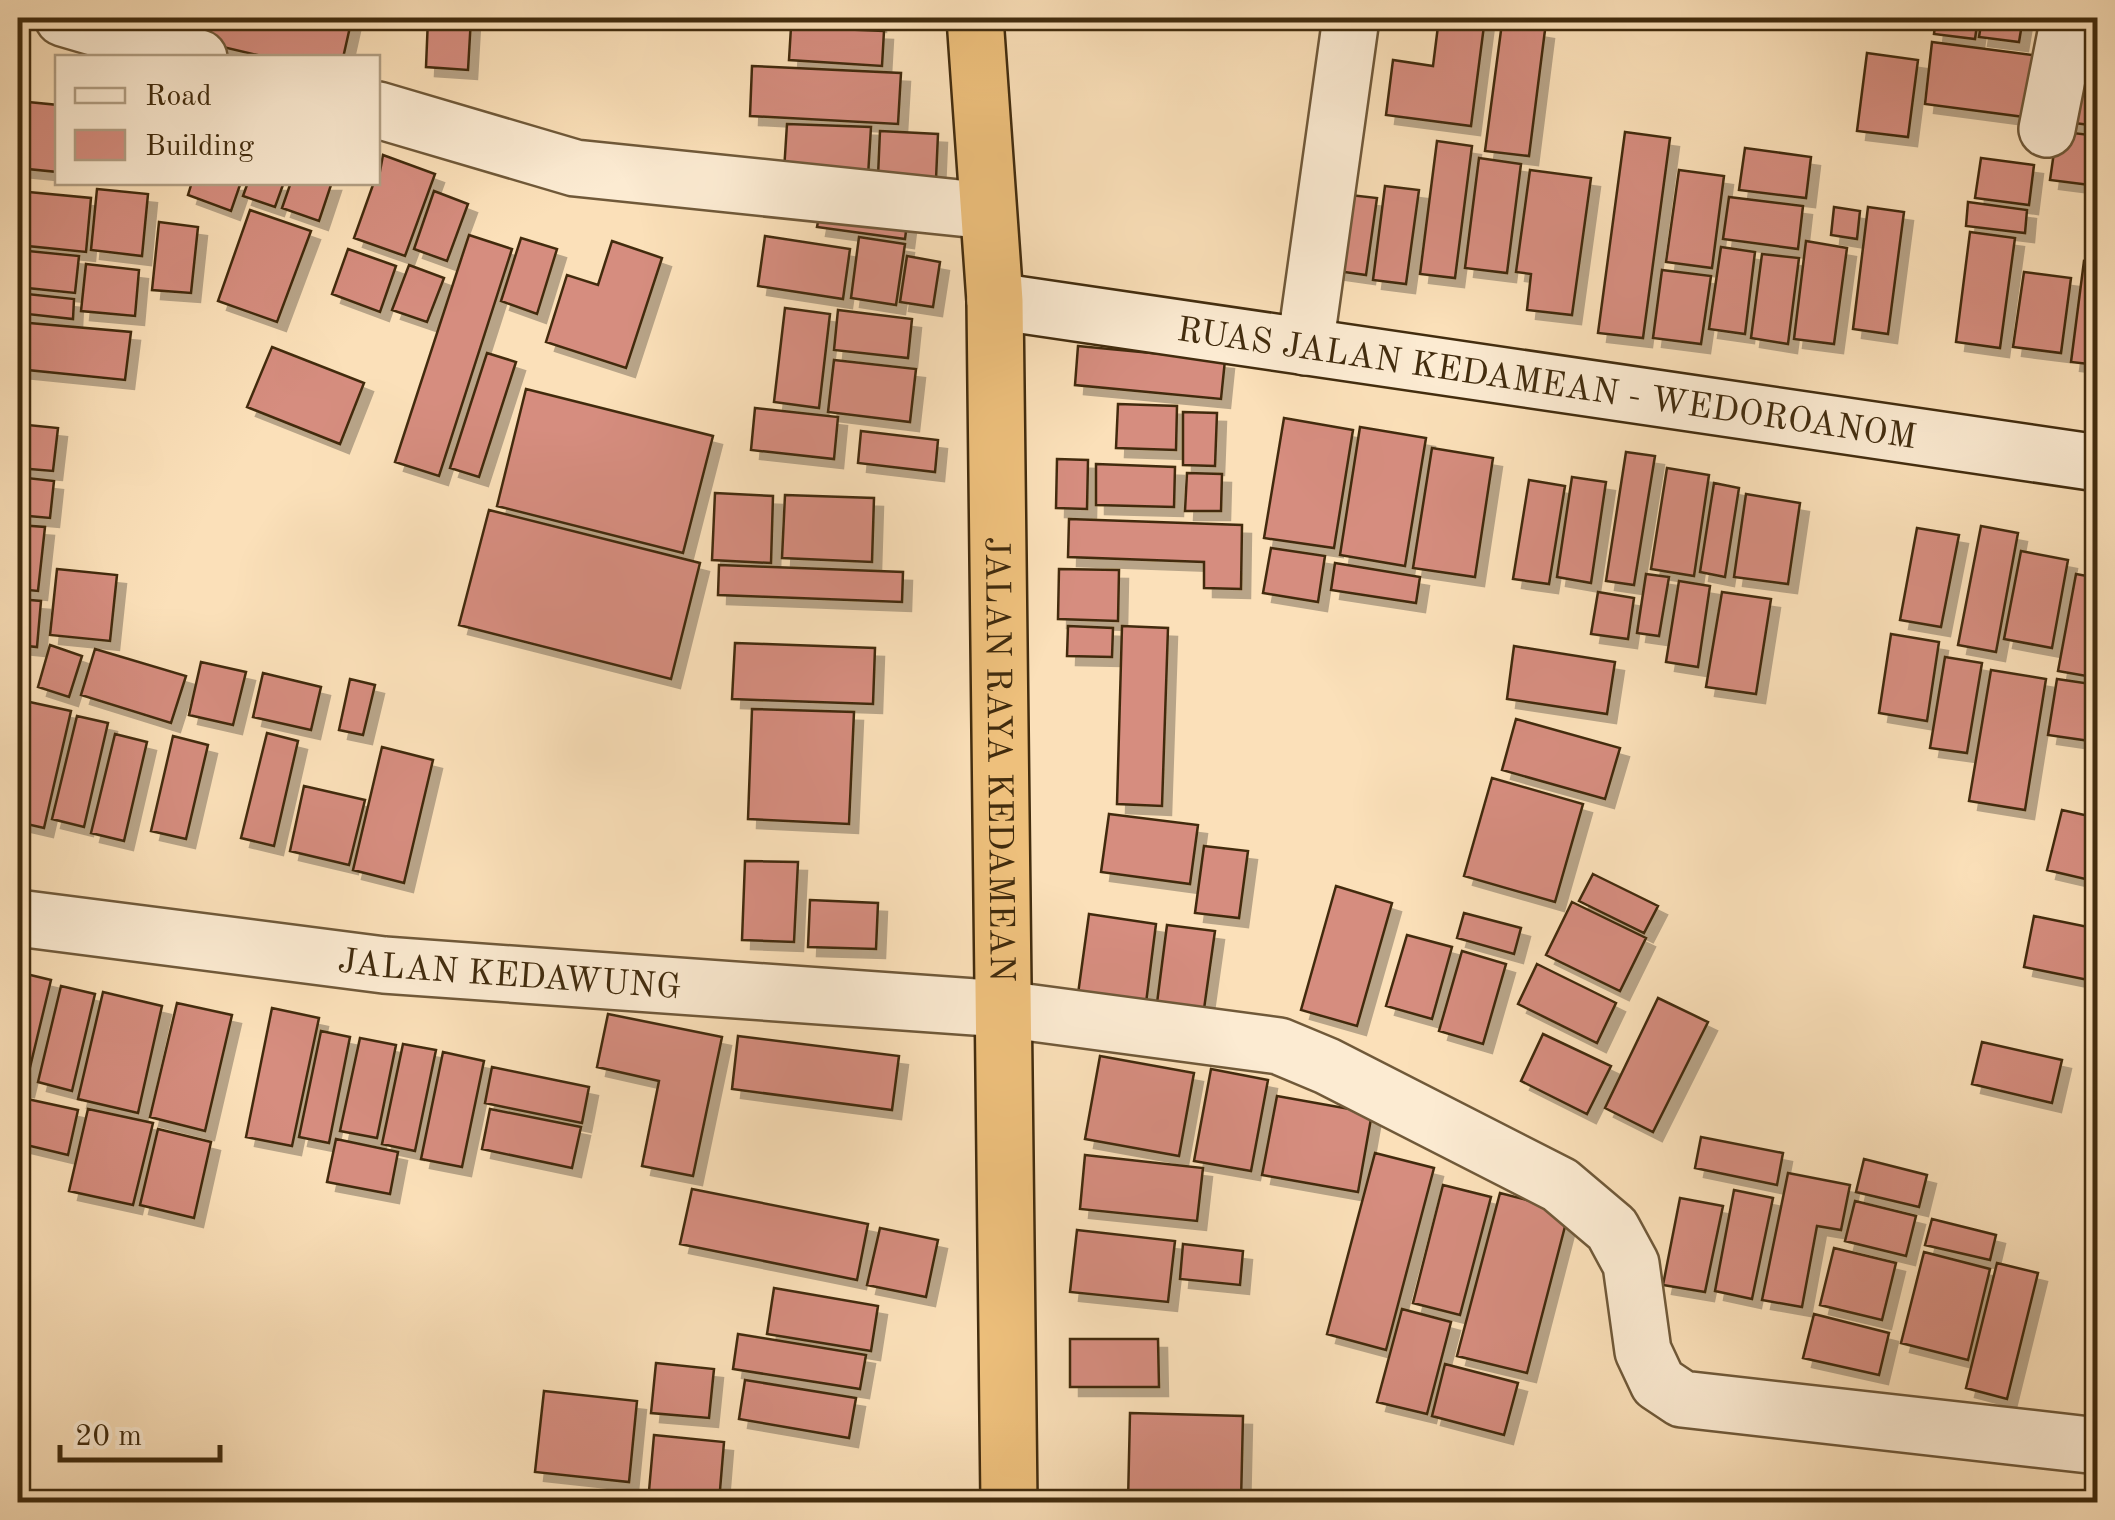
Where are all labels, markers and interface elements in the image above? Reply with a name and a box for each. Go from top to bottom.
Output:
legend [55,55,380,185]
text: Road [145,82,212,112]
text: Building [145,132,254,162]
street label: RUAS JALAN KEDAMEAN - WEDOROANOM [1175,313,1919,456]
street label: JALAN RAYA KEDAMEAN [978,536,1018,982]
street label: JALAN KEDAWUNG [336,944,682,1006]
scale bar [60,1400,220,1462]
text: 20 m [75,1422,142,1452]

